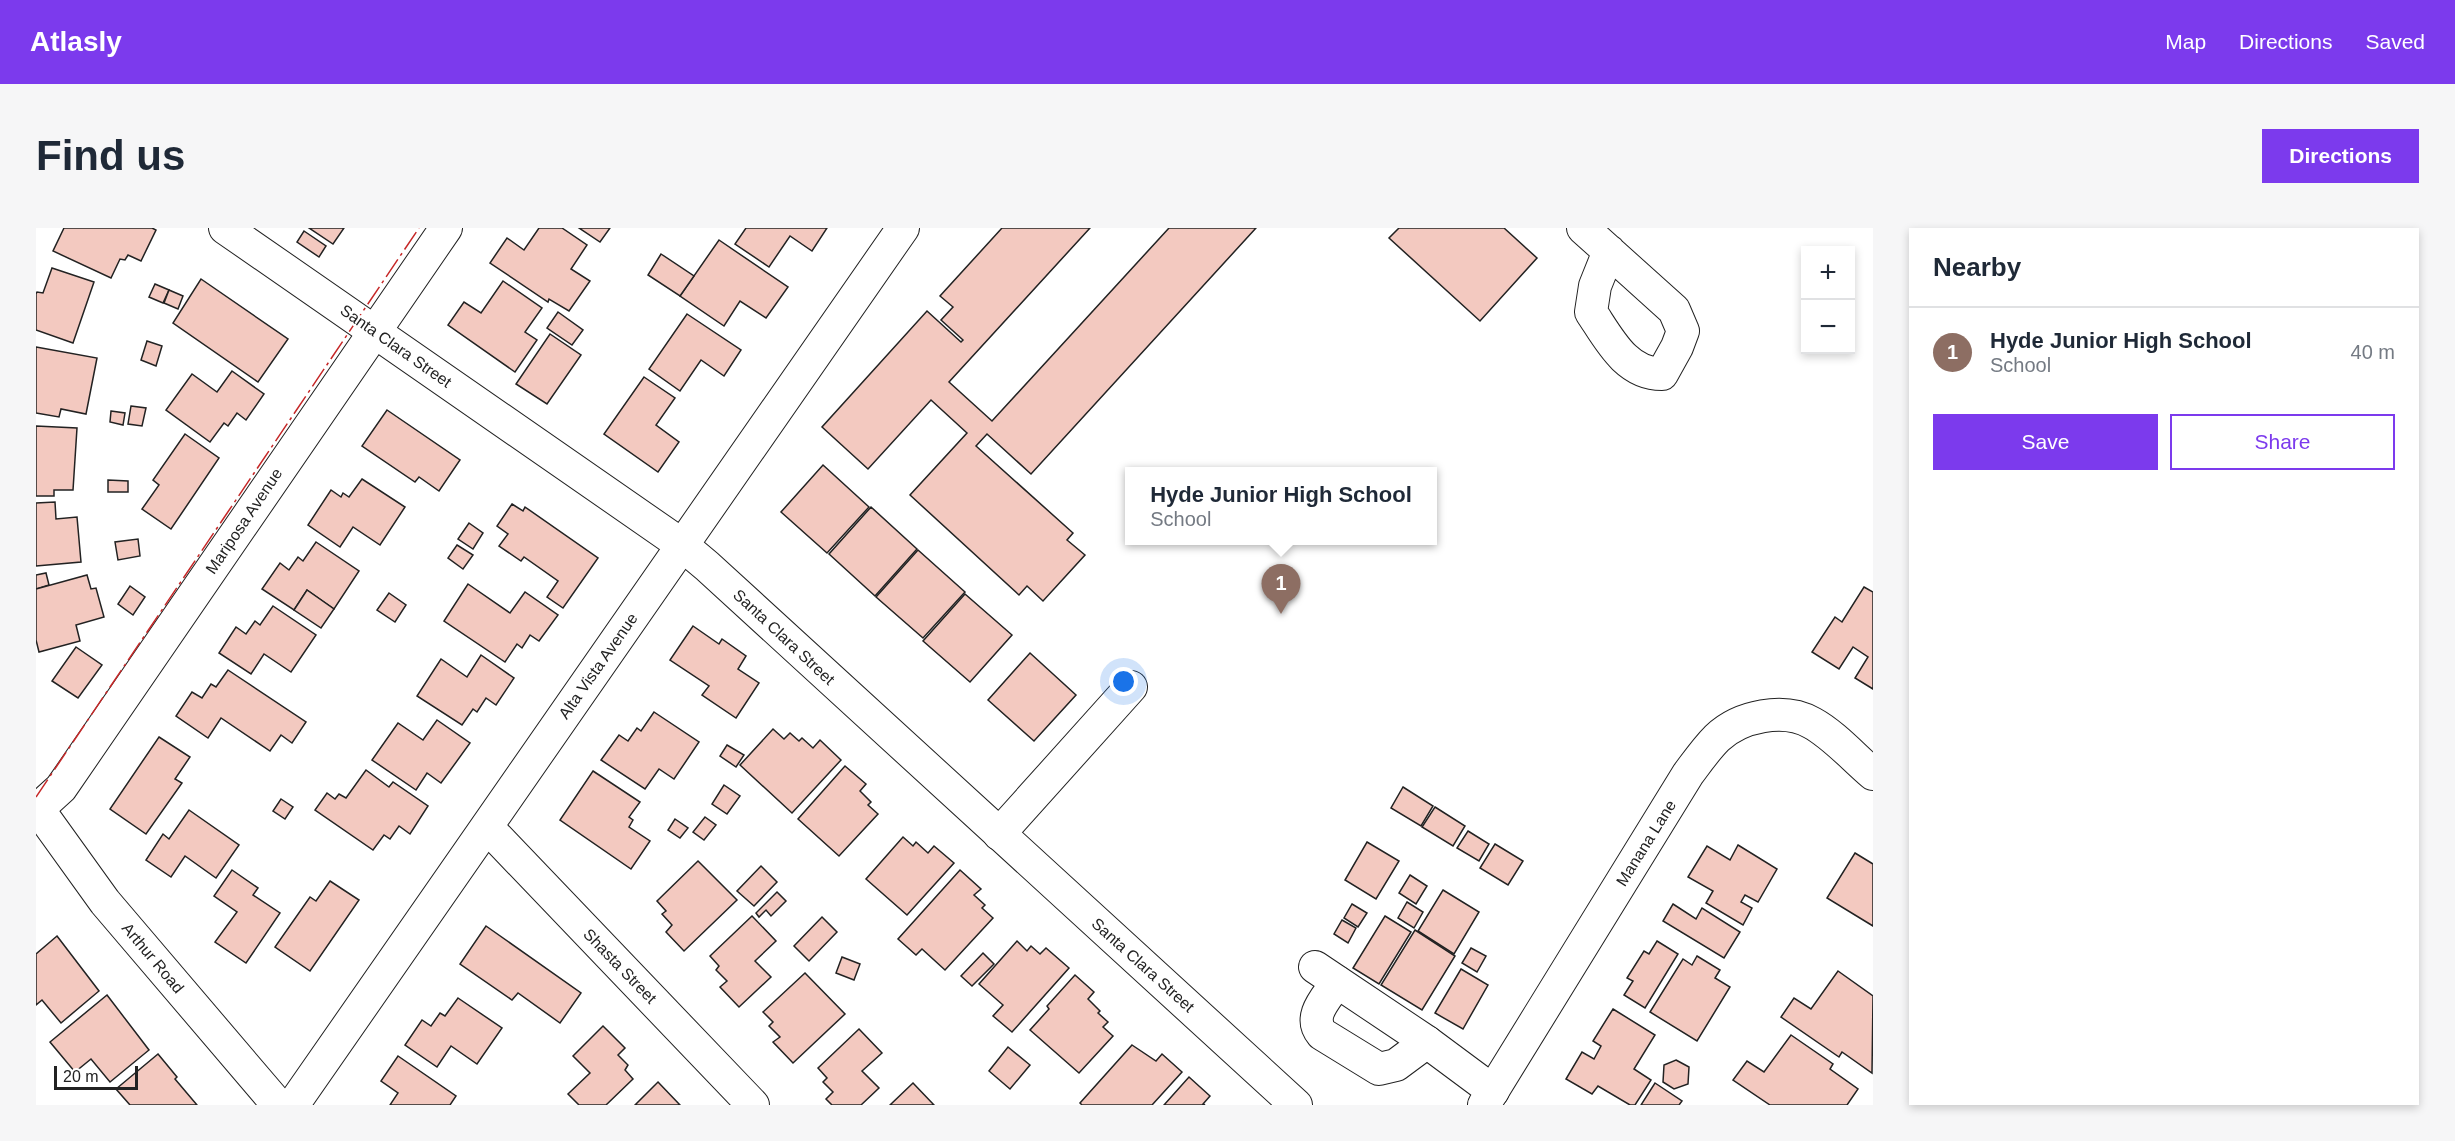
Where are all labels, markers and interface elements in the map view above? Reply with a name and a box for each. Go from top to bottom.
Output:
text: Atlasly [30,26,122,57]
text: Map [2165,30,2206,53]
text: Directions [2239,30,2332,53]
text: Saved [2365,30,2425,53]
button: Directions [2262,129,2419,183]
text: Find us [36,132,185,179]
map controls [1801,246,1855,354]
button: + [1801,246,1855,300]
text: Nearby [1933,252,2021,282]
button: − [1801,300,1855,354]
street label: Santa Clara Street [337,301,455,391]
text: Hyde Junior High School [1990,328,2252,353]
text: 1 [1947,341,1958,363]
text: 40 m [2351,341,2395,363]
text: School [1990,354,2051,376]
button: Save [1933,414,2158,470]
button: Share [2170,414,2395,470]
street label: Mariposa Avenue [202,465,286,577]
popup [1125,467,1437,545]
text: Hyde Junior High School [1150,482,1412,507]
text: School [1150,508,1211,530]
pin: 1 [1262,564,1300,614]
street label: Santa Clara Street [730,586,838,688]
street label: Alta Vista Avenue [555,610,641,722]
your location [1109,667,1138,696]
street label: Manana Lane [1613,797,1679,889]
street label: Santa Clara Street [1088,915,1198,1016]
street label: Arthur Road [119,919,187,997]
street label: Shasta Street [580,925,660,1007]
scale bar [54,1063,138,1090]
text: 20 m [63,1068,99,1085]

